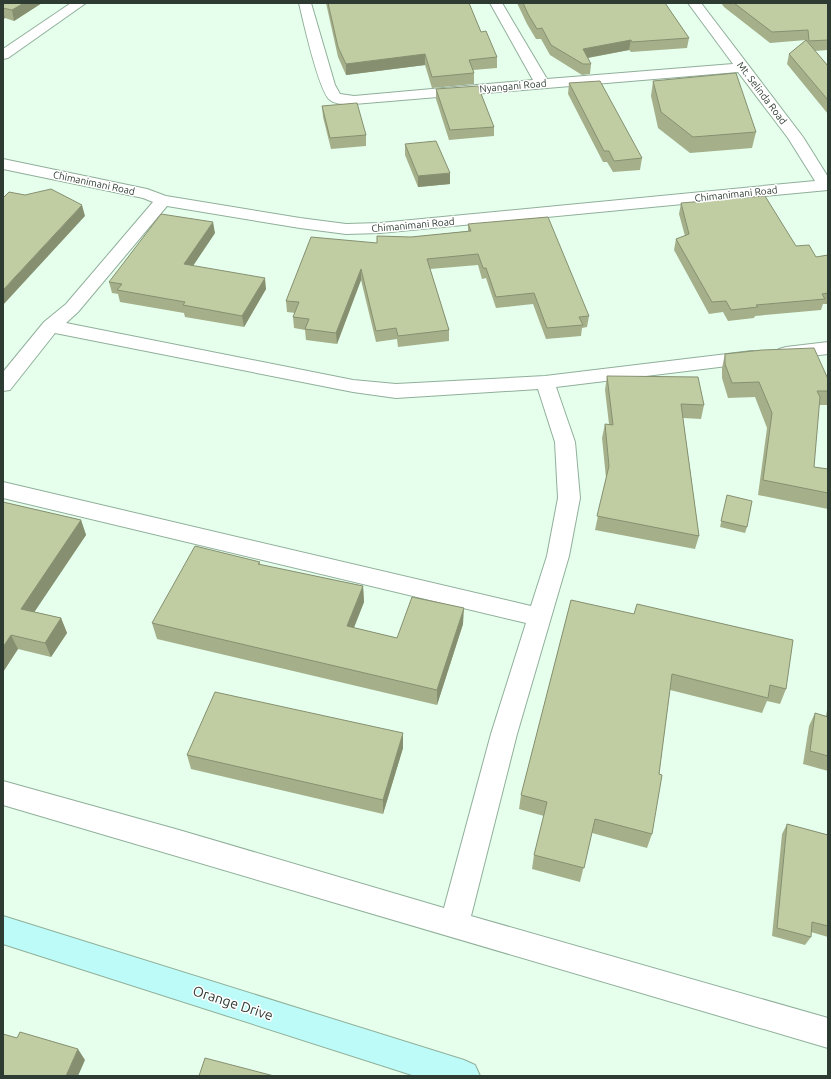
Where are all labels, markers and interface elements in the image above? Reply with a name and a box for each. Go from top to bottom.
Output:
street label: Mt. Selinda Road [735,60,789,127]
street label: Nyangani Road [479,78,547,94]
street label: Chimanimani Road [52,169,136,197]
street label: Chimanimani Road [694,184,778,204]
street label: Chimanimani Road [371,216,455,234]
street label: Orange Drive [191,982,275,1024]

